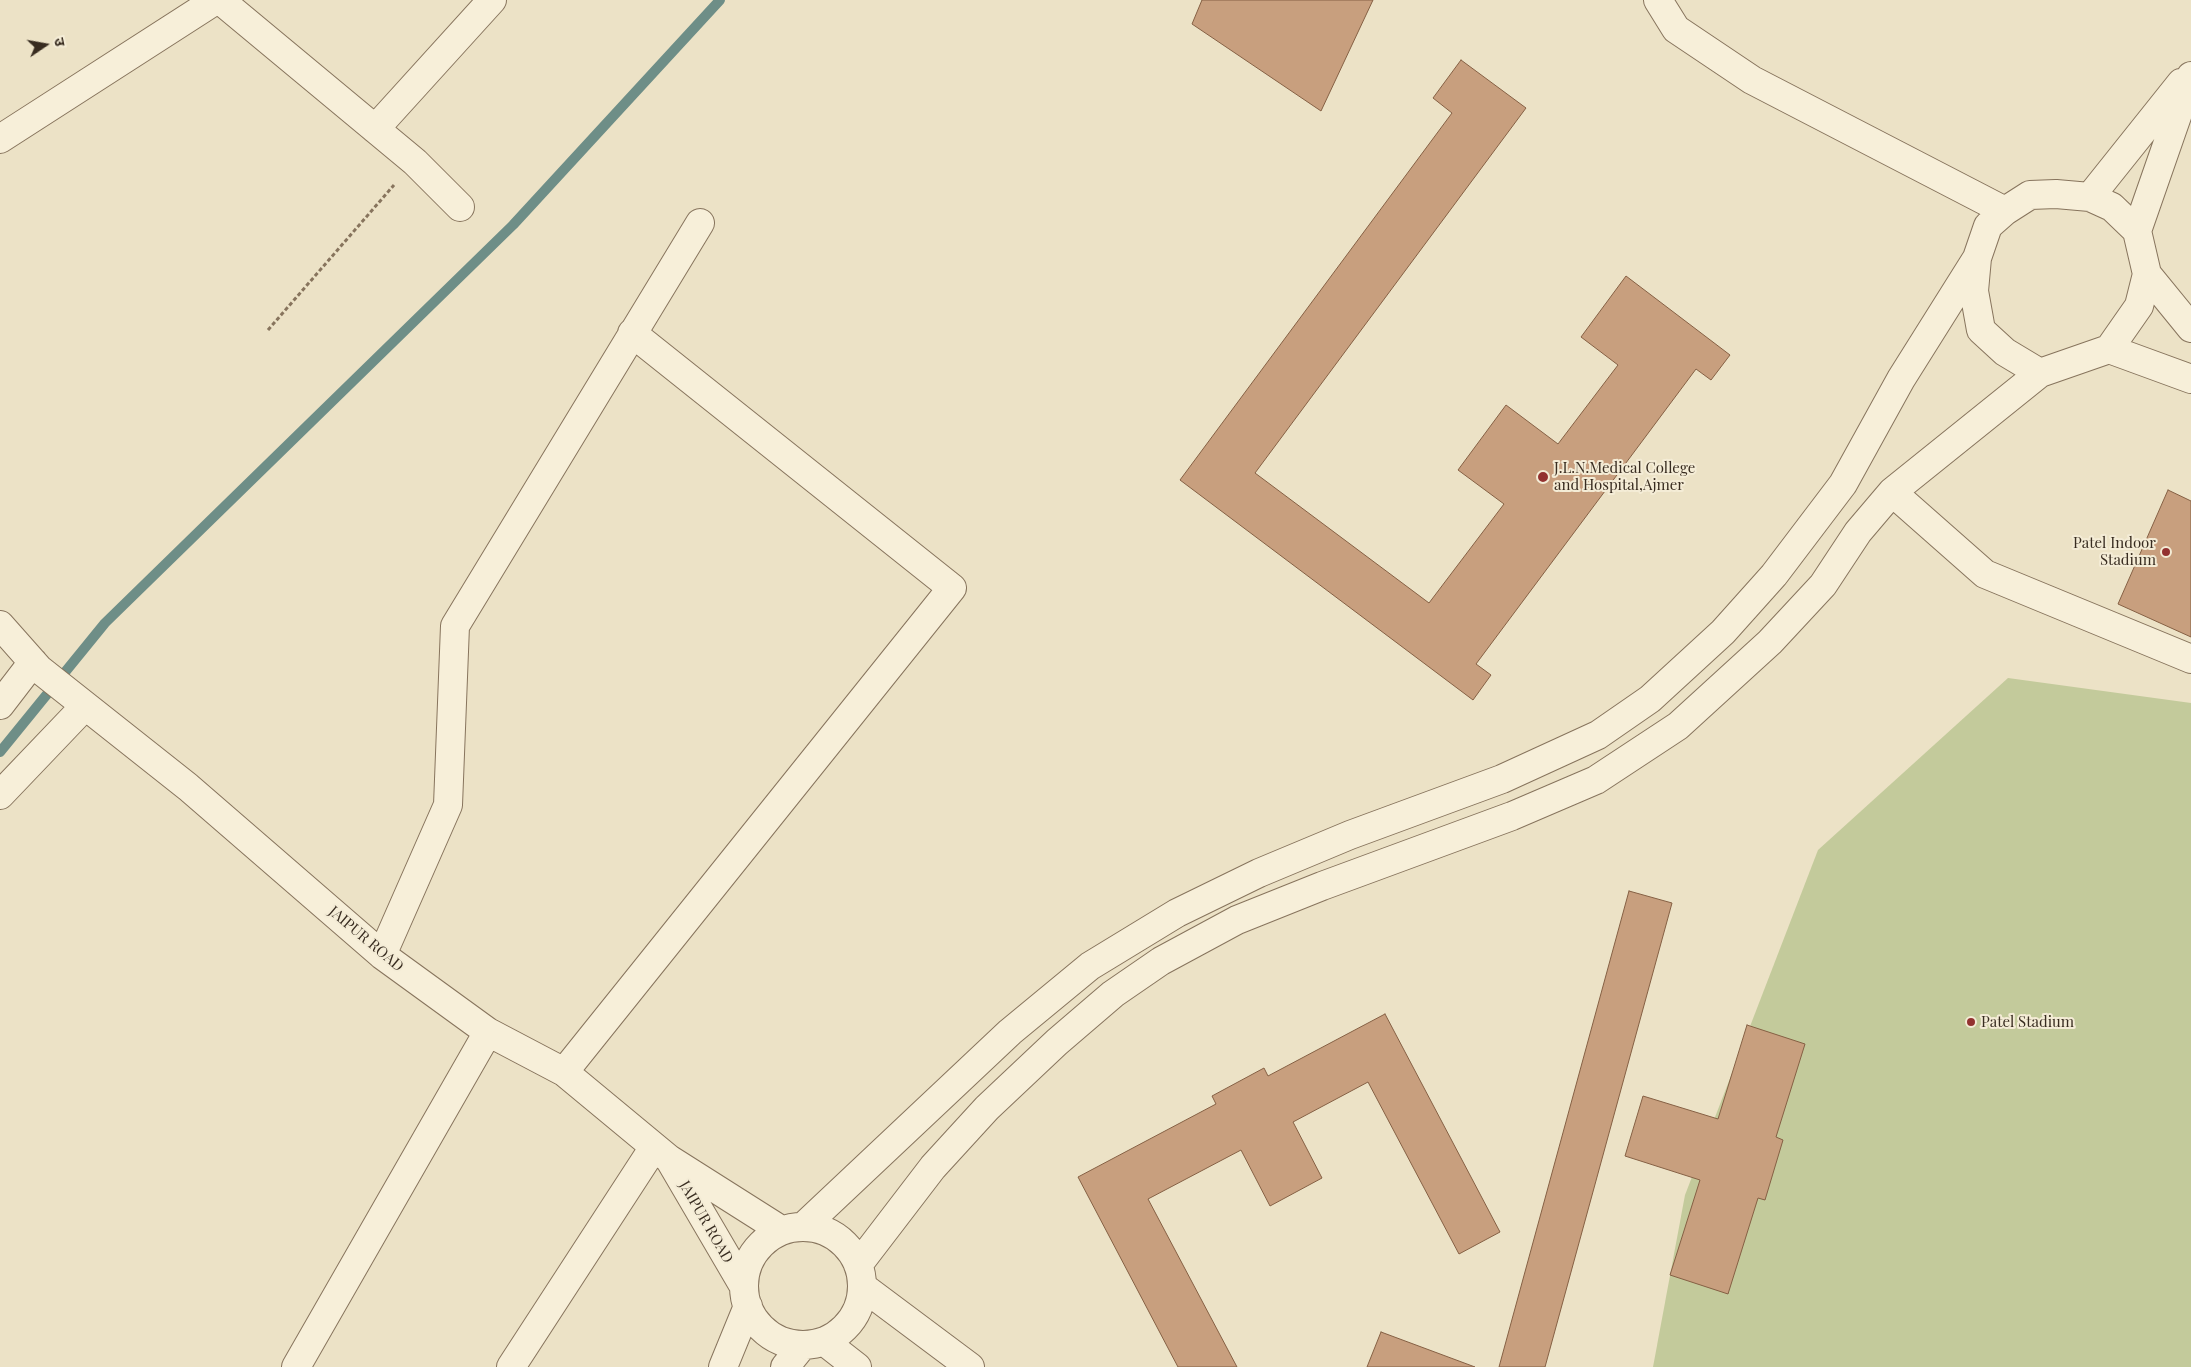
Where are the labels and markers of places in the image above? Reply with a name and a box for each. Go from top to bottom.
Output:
place label: J.L.N.Medical College and Hospital,Ajmer [1554,459,1695,494]
marker: J.L.N.Medical College and Hospital,Ajmer [1536,470,1550,484]
place label: Patel Indoor Stadium [2073,534,2156,569]
marker: Patel Indoor Stadium [2160,546,2172,558]
place label: Patel Stadium [1981,1013,2074,1031]
marker: Patel Stadium [1965,1016,1977,1028]

